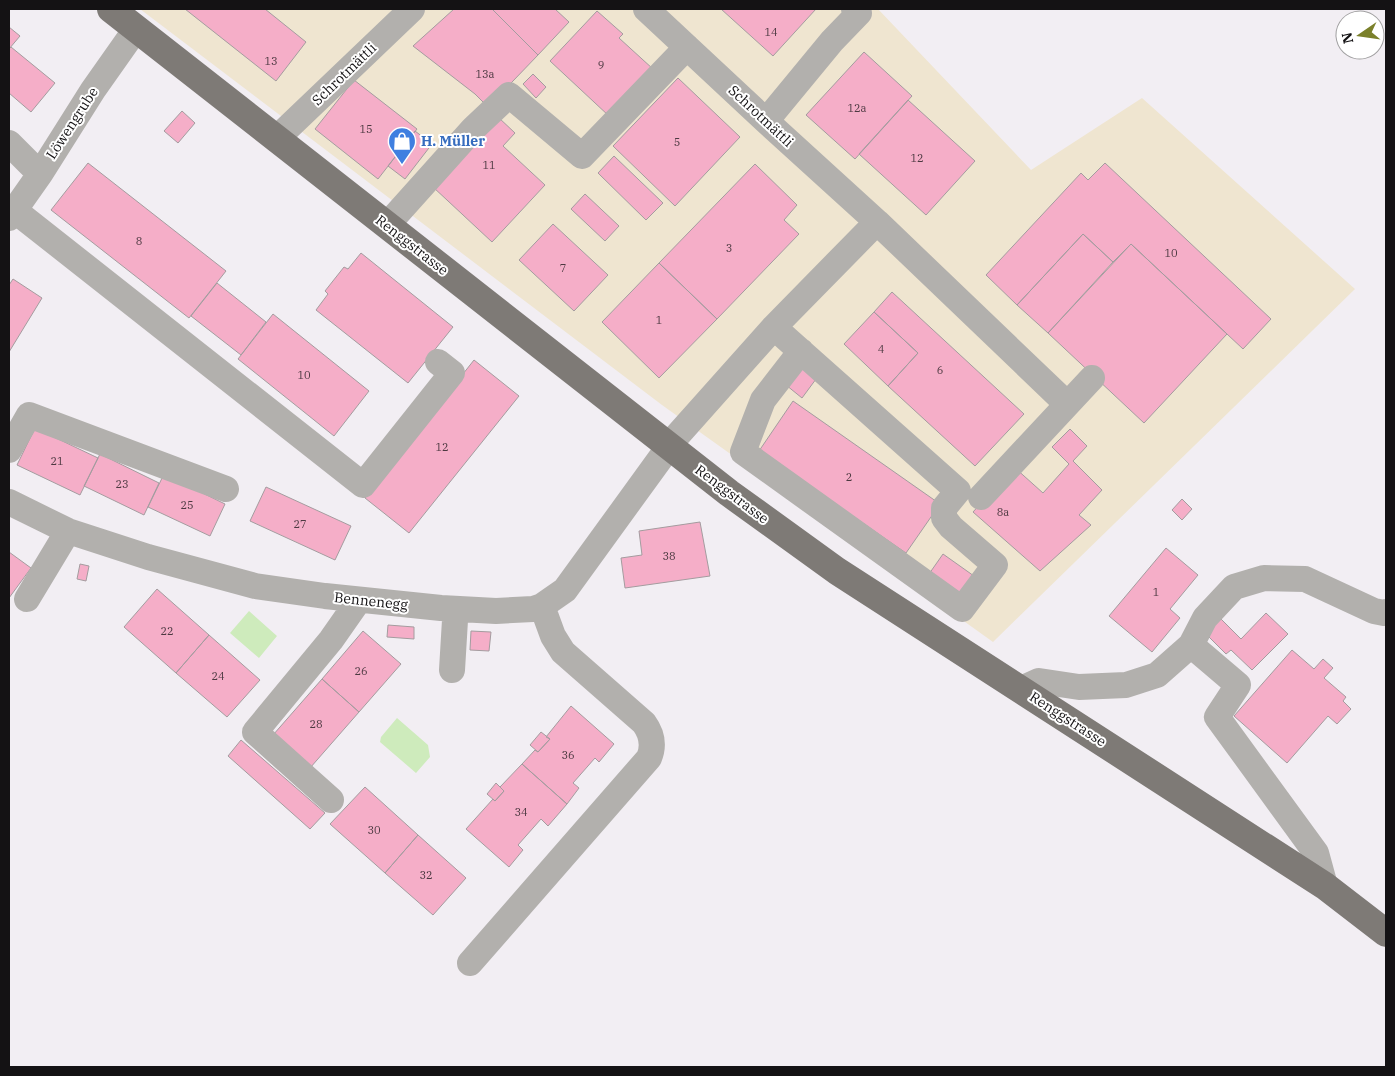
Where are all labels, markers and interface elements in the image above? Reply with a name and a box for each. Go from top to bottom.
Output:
north arrow [1335,10,1385,60]
house number: 14 [764,25,778,39]
text: N [1337,31,1357,45]
street label: Schrotmättli [308,39,380,109]
house number: 13 [264,54,278,68]
house number: 9 [598,58,604,72]
house number: 13a [475,67,495,81]
street label: Schrotmättli [725,81,797,151]
street label: Löwengrube [42,84,102,162]
house number: 12a [847,101,867,115]
house number: 15 [359,122,373,136]
shop icon: H. Müller [387,126,417,165]
place label: H. Müller [421,132,485,150]
house number: 5 [674,135,680,149]
house number: 12 [910,151,924,165]
house number: 11 [482,158,496,172]
street label: Renggstrasse [372,211,452,279]
house number: 8 [136,234,142,248]
house number: 3 [726,241,732,255]
house number: 10 [1164,246,1178,260]
house number: 7 [560,261,566,275]
house number: 1 [656,313,662,327]
house number: 4 [878,342,885,356]
house number: 6 [937,363,943,377]
house number: 10 [297,368,311,382]
house number: 12 [435,440,449,454]
house number: 21 [50,454,64,468]
street label: Renggstrasse [692,460,772,528]
house number: 2 [846,470,852,484]
house number: 23 [115,477,129,491]
house number: 25 [180,498,194,512]
house number: 8a [997,505,1009,519]
house number: 27 [293,517,307,531]
house number: 38 [662,549,676,563]
house number: 1 [1153,585,1159,599]
street label: Bennenegg [333,588,409,614]
house number: 22 [160,624,174,638]
house number: 26 [354,664,368,678]
house number: 24 [211,669,225,683]
street label: Renggstrasse [1026,688,1110,750]
house number: 28 [309,717,323,731]
house number: 36 [561,748,575,762]
house number: 34 [514,805,528,819]
house number: 30 [367,823,381,837]
house number: 32 [419,868,433,882]

